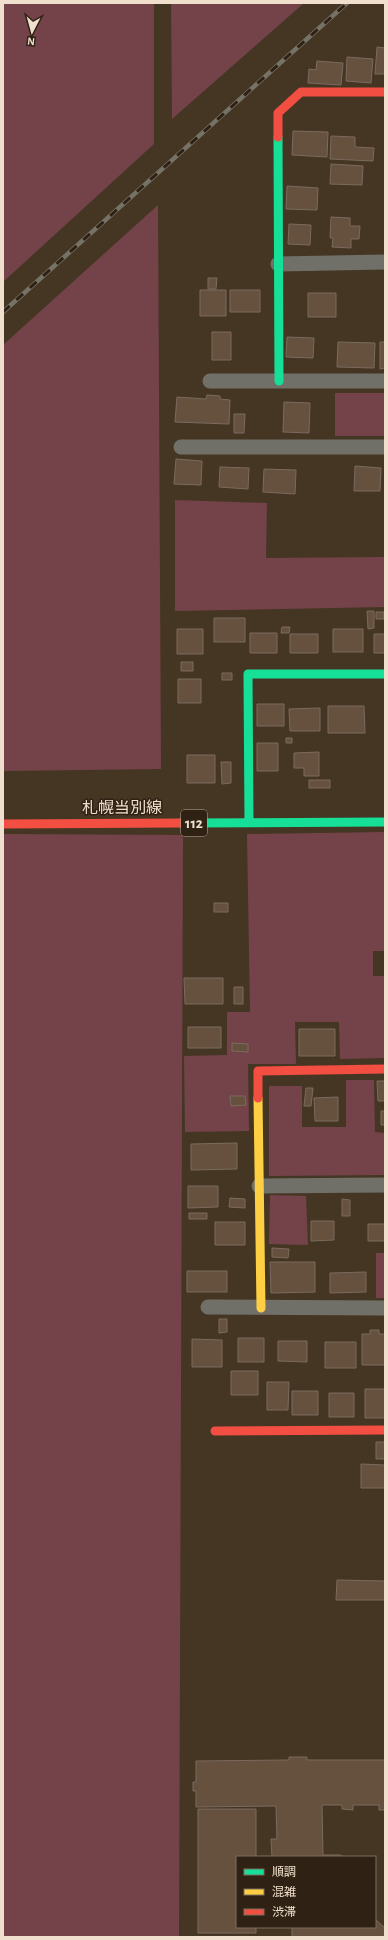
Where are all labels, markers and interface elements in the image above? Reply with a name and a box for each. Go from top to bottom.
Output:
north arrow [12,12,52,52]
text: N [27,36,35,47]
street label: 札幌当別線 [82,799,162,816]
road number: 112 [181,810,207,836]
legend [236,1856,376,1928]
text: 順調 [272,1866,296,1878]
text: 混雑 [272,1885,296,1898]
text: 渋滞 [272,1906,296,1918]

